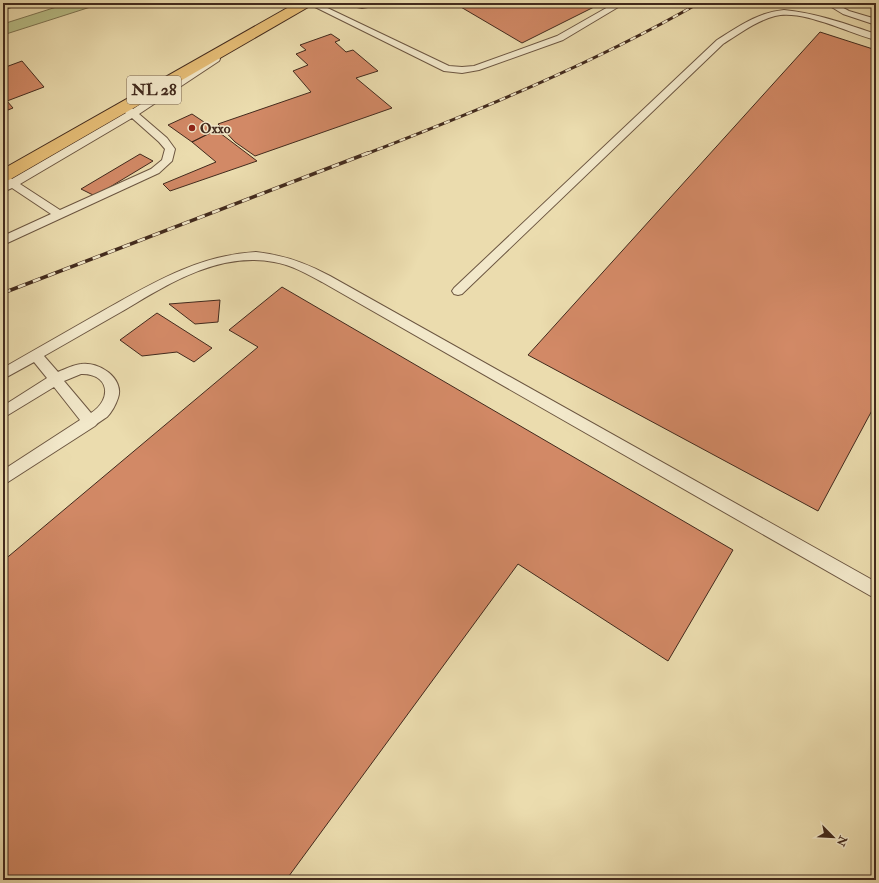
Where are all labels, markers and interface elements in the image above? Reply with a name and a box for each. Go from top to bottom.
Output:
road number: NL 28 [127,76,181,104]
place label: Oxxo [200,120,231,137]
marker: Oxxo [187,123,197,133]
north arrow [813,817,853,857]
text: N [833,833,850,849]

